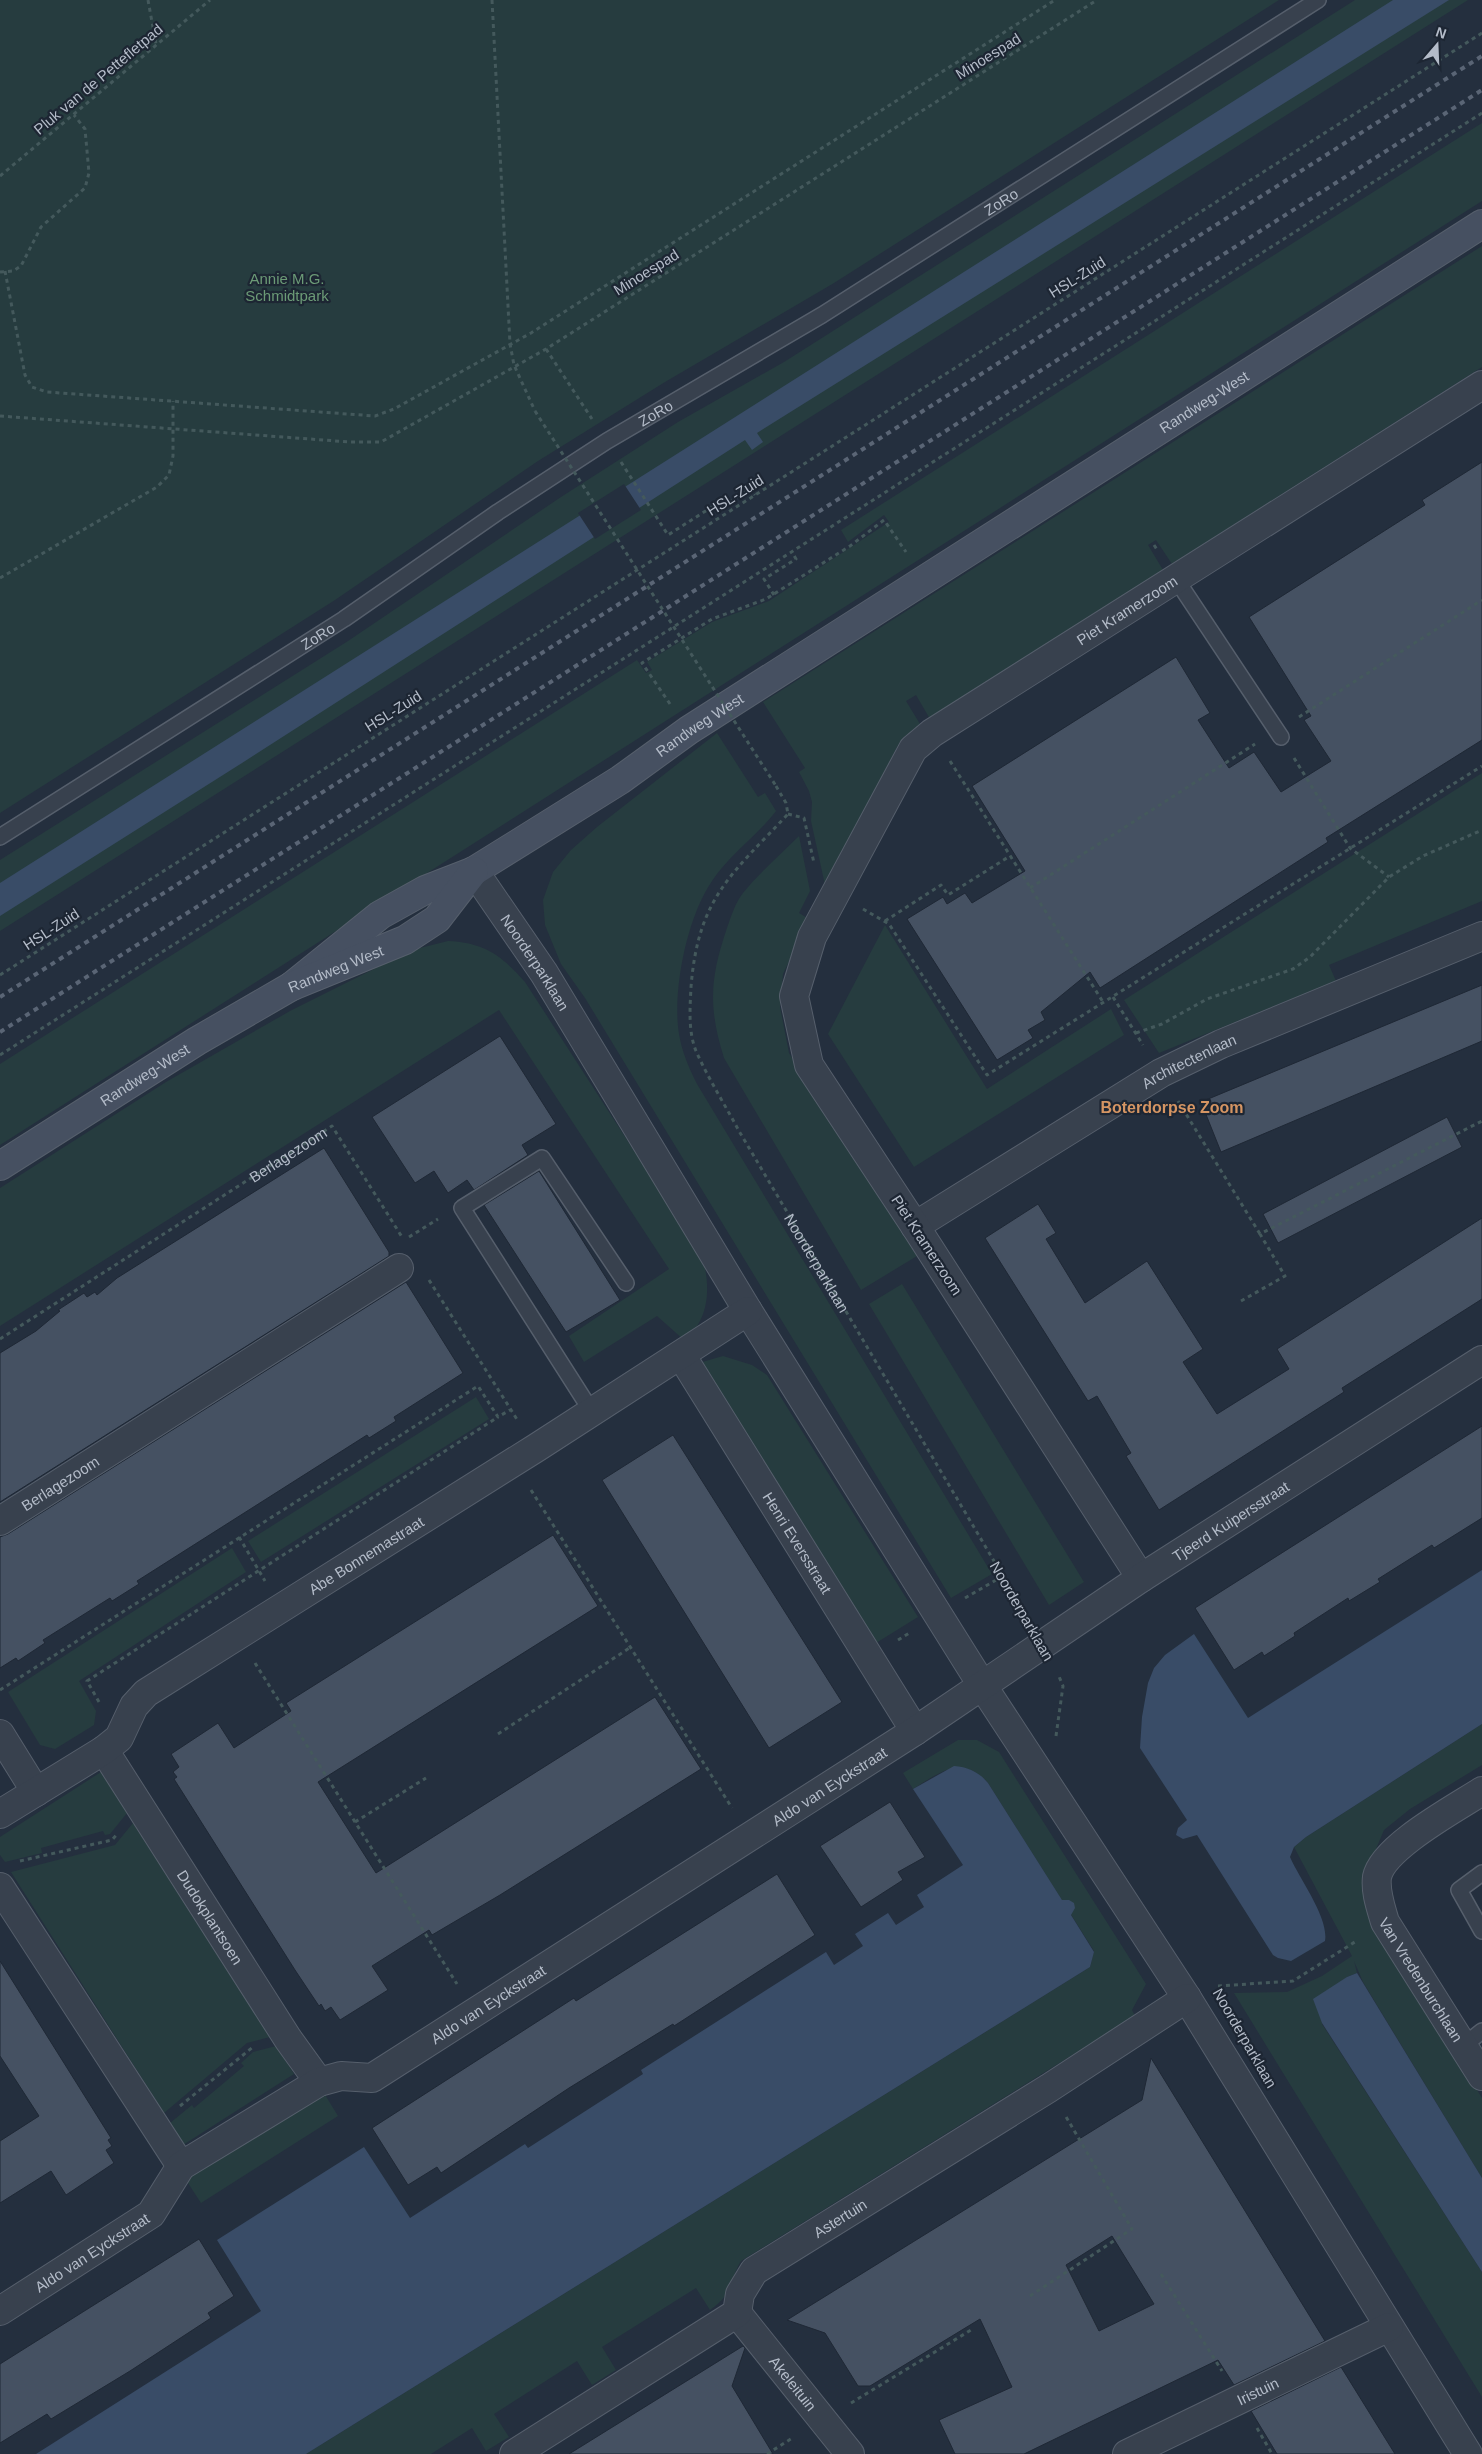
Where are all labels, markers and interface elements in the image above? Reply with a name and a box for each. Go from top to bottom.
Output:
street label: Pluk van de Pettefletpad [30,20,166,138]
north arrow [1412,20,1462,70]
text: N [1434,23,1449,42]
street label: Minoespad [952,29,1024,83]
street label: ZoRo [981,184,1021,218]
street label: Minoespad [610,245,682,299]
street label: HSL-Zuid [1046,253,1108,301]
park label: Annie M.G. Schmidtpark [245,270,329,304]
street label: Randweg-West [1156,366,1252,436]
street label: ZoRo [635,396,676,429]
street label: HSL-Zuid [704,471,766,519]
street label: Piet Kramerzoom [1073,572,1180,648]
street label: ZoRo [298,619,338,653]
street label: HSL-Zuid [362,687,424,735]
street label: Randweg West [652,689,747,760]
street label: HSL-Zuid [20,905,82,953]
street label: Noorderparklaan [498,911,573,1014]
street label: Randweg West [285,941,386,995]
street label: Architectenlaan [1138,1030,1238,1092]
street label: Randweg-West [97,1039,193,1109]
district label: Boterdorpse Zoom [1100,1099,1244,1116]
street label: Berlagezoom [246,1123,330,1185]
street label: Piet Kramerzoom [888,1192,966,1298]
street label: Noorderparklaan [781,1210,853,1315]
street label: Berlagezoom [18,1452,102,1514]
street label: Tjeerd Kuipersstraat [1169,1477,1293,1564]
street label: Henri Eversstraat [760,1489,836,1597]
street label: Abe Bonnemastraat [305,1512,427,1597]
street label: Noorderparklaan [987,1558,1057,1664]
street label: Aldo van Eyckstraat [769,1743,890,1829]
street label: Dudokplantsoen [174,1867,247,1967]
street label: Van Vredenburchlaan [1376,1914,1467,2045]
street label: Aldo van Eyckstraat [427,1961,549,2047]
street label: Noorderparklaan [1210,1985,1280,2091]
street label: Astertuin [810,2195,869,2241]
street label: Aldo van Eyckstraat [31,2209,153,2295]
street label: Akeleituin [766,2353,820,2414]
street label: Iristuin [1234,2373,1281,2408]

